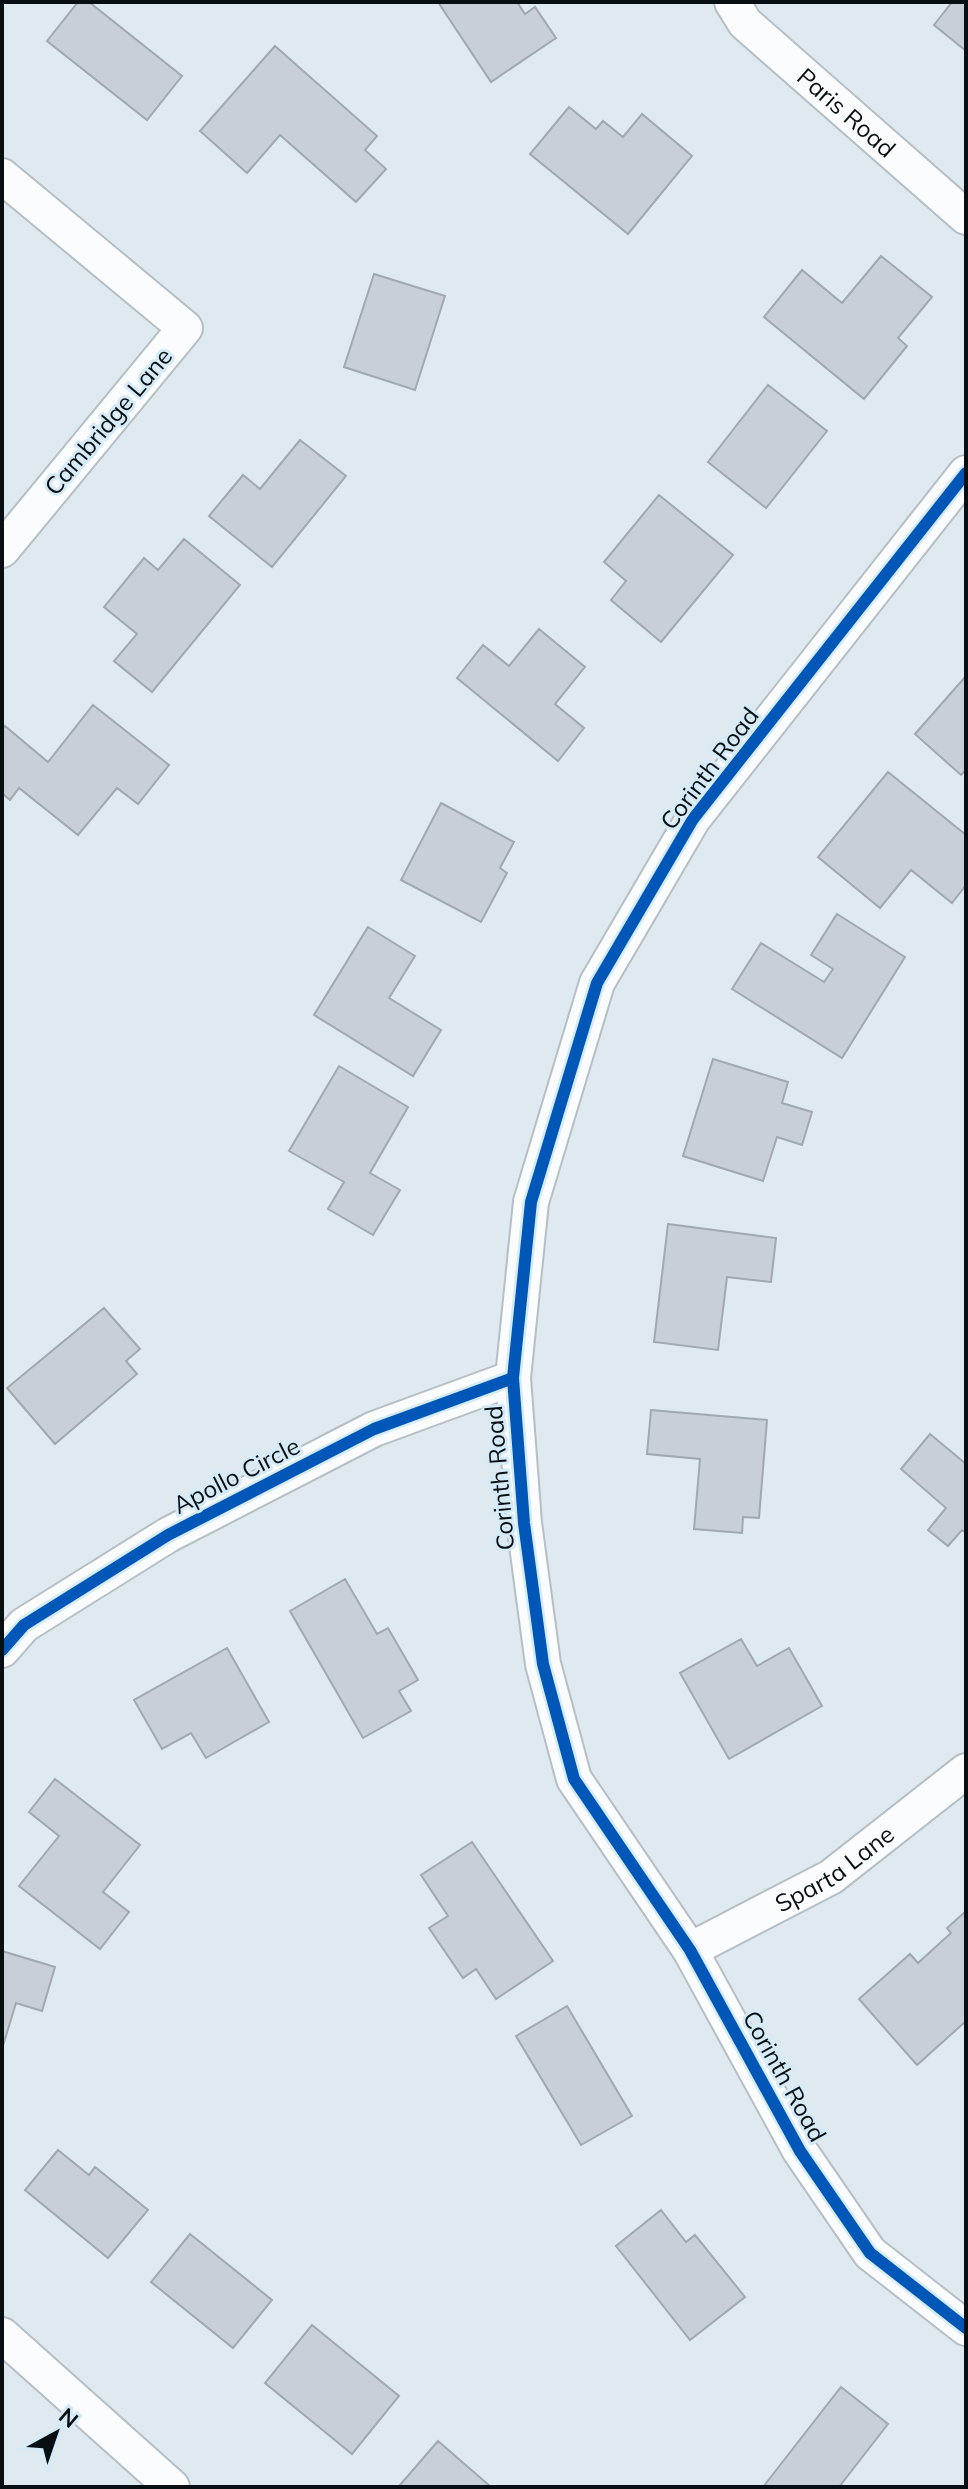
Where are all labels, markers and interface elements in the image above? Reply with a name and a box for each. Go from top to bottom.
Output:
street label: Paris Road [791,61,902,163]
street label: Cambridge Lane [38,341,178,501]
street label: Corinth Road [653,701,765,835]
street label: Corinth Road [478,1404,520,1552]
street label: Apollo Circle [167,1430,305,1520]
street label: Sparta Lane [770,1818,900,1918]
street label: Corinth Road [737,2005,833,2147]
north arrow [16,2393,96,2473]
text: N [53,2402,84,2434]

